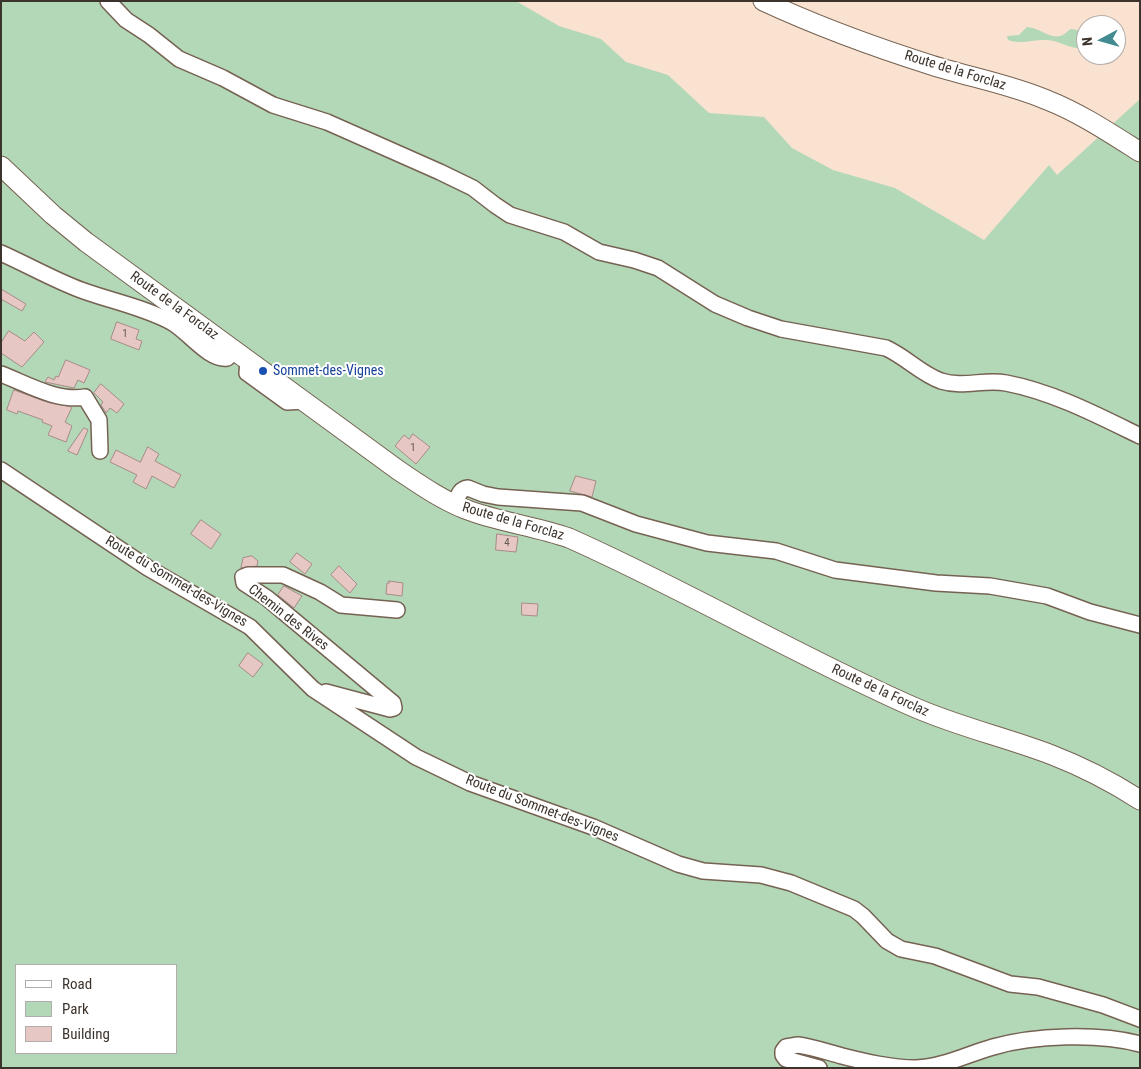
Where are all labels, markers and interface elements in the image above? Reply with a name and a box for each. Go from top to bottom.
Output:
north arrow [1076,15,1126,65]
text: N [1079,36,1095,47]
street label: Route de la Forclaz [902,48,1008,94]
street label: Route de la Forclaz [126,268,222,344]
house number: 1 [122,327,128,341]
place label: Sommet-des-Vignes [273,363,384,379]
marker: Sommet-des-Vignes [257,365,269,377]
house number: 1 [410,441,416,455]
street label: Route de la Forclaz [460,499,566,545]
street label: Route du Sommet-des-Vignes [102,533,250,631]
house number: 4 [504,536,510,550]
street label: Chemin des Rives [244,581,332,655]
street label: Route de la Forclaz [829,661,931,721]
street label: Route du Sommet-des-Vignes [463,772,621,846]
legend [15,964,178,1054]
text: Road [62,975,92,993]
text: Park [62,1000,89,1018]
text: Building [62,1025,110,1043]

